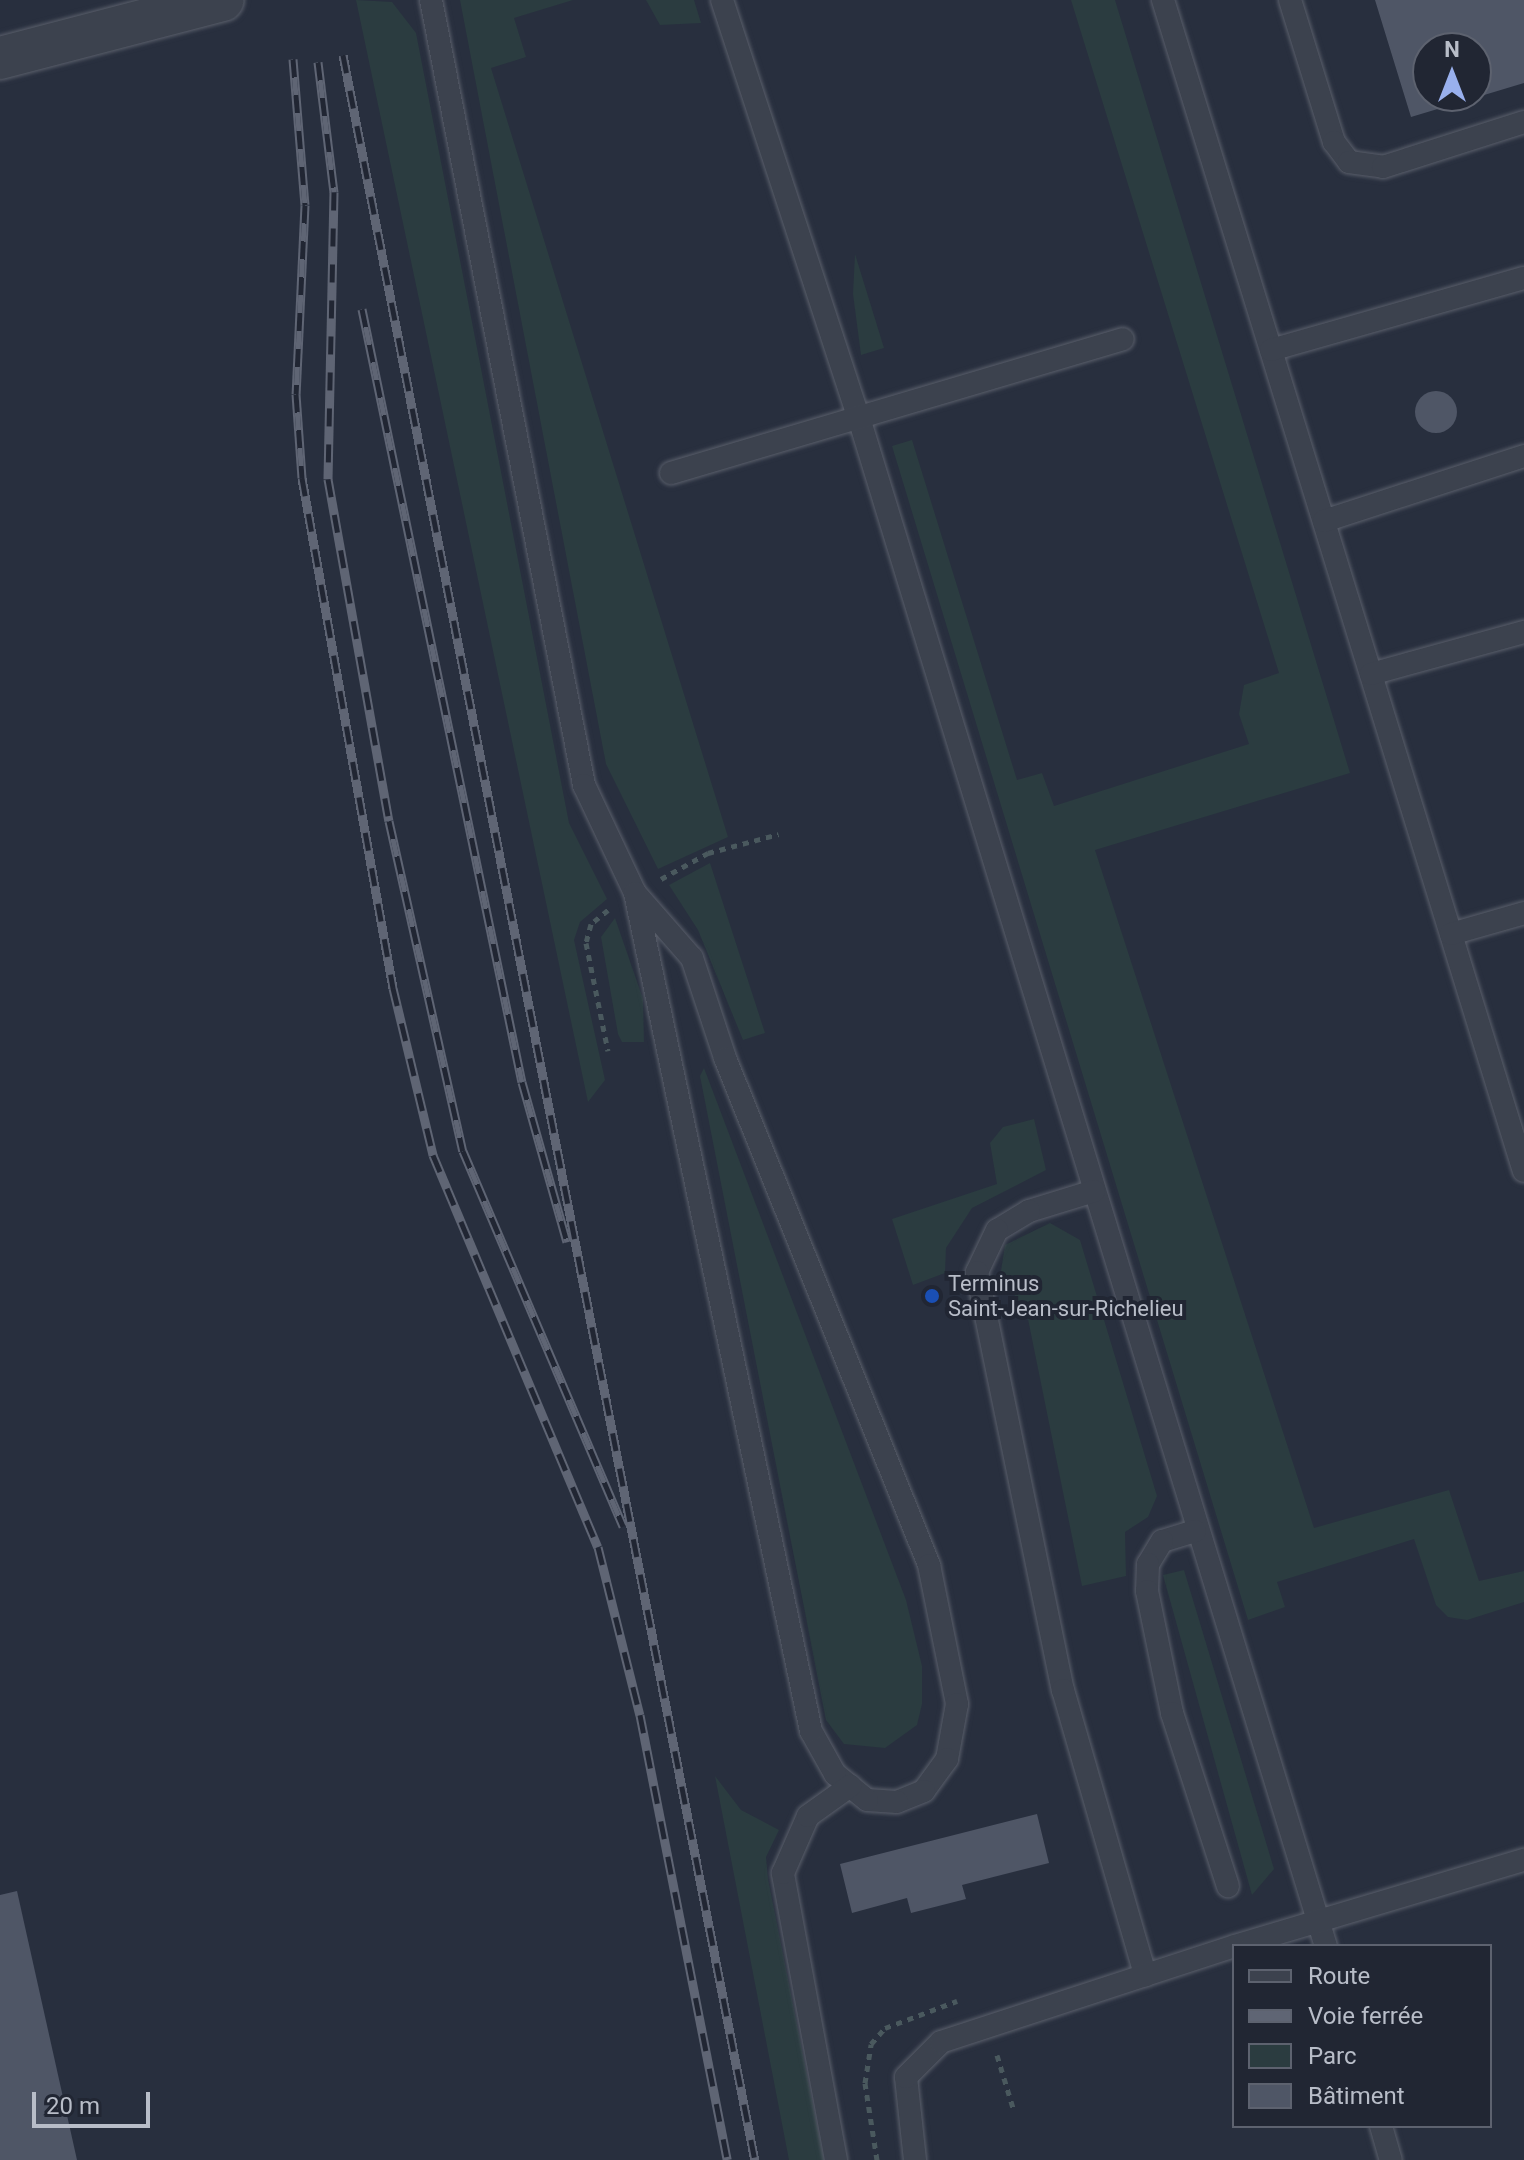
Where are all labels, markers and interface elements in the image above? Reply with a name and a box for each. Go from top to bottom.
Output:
north arrow [1412,32,1492,112]
text: N [1444,37,1460,62]
place label: Terminus Saint-Jean-sur-Richelieu [948,1270,1184,1322]
marker: Terminus Saint-Jean-sur-Richelieu [923,1287,941,1305]
legend [1232,1944,1492,2128]
text: Route [1308,1962,1370,1990]
text: Voie ferrée [1308,2002,1423,2030]
text: Parc [1308,2042,1357,2070]
scale bar [36,2076,154,2126]
text: Bâtiment [1308,2082,1405,2110]
text: 20 m [46,2092,100,2120]

